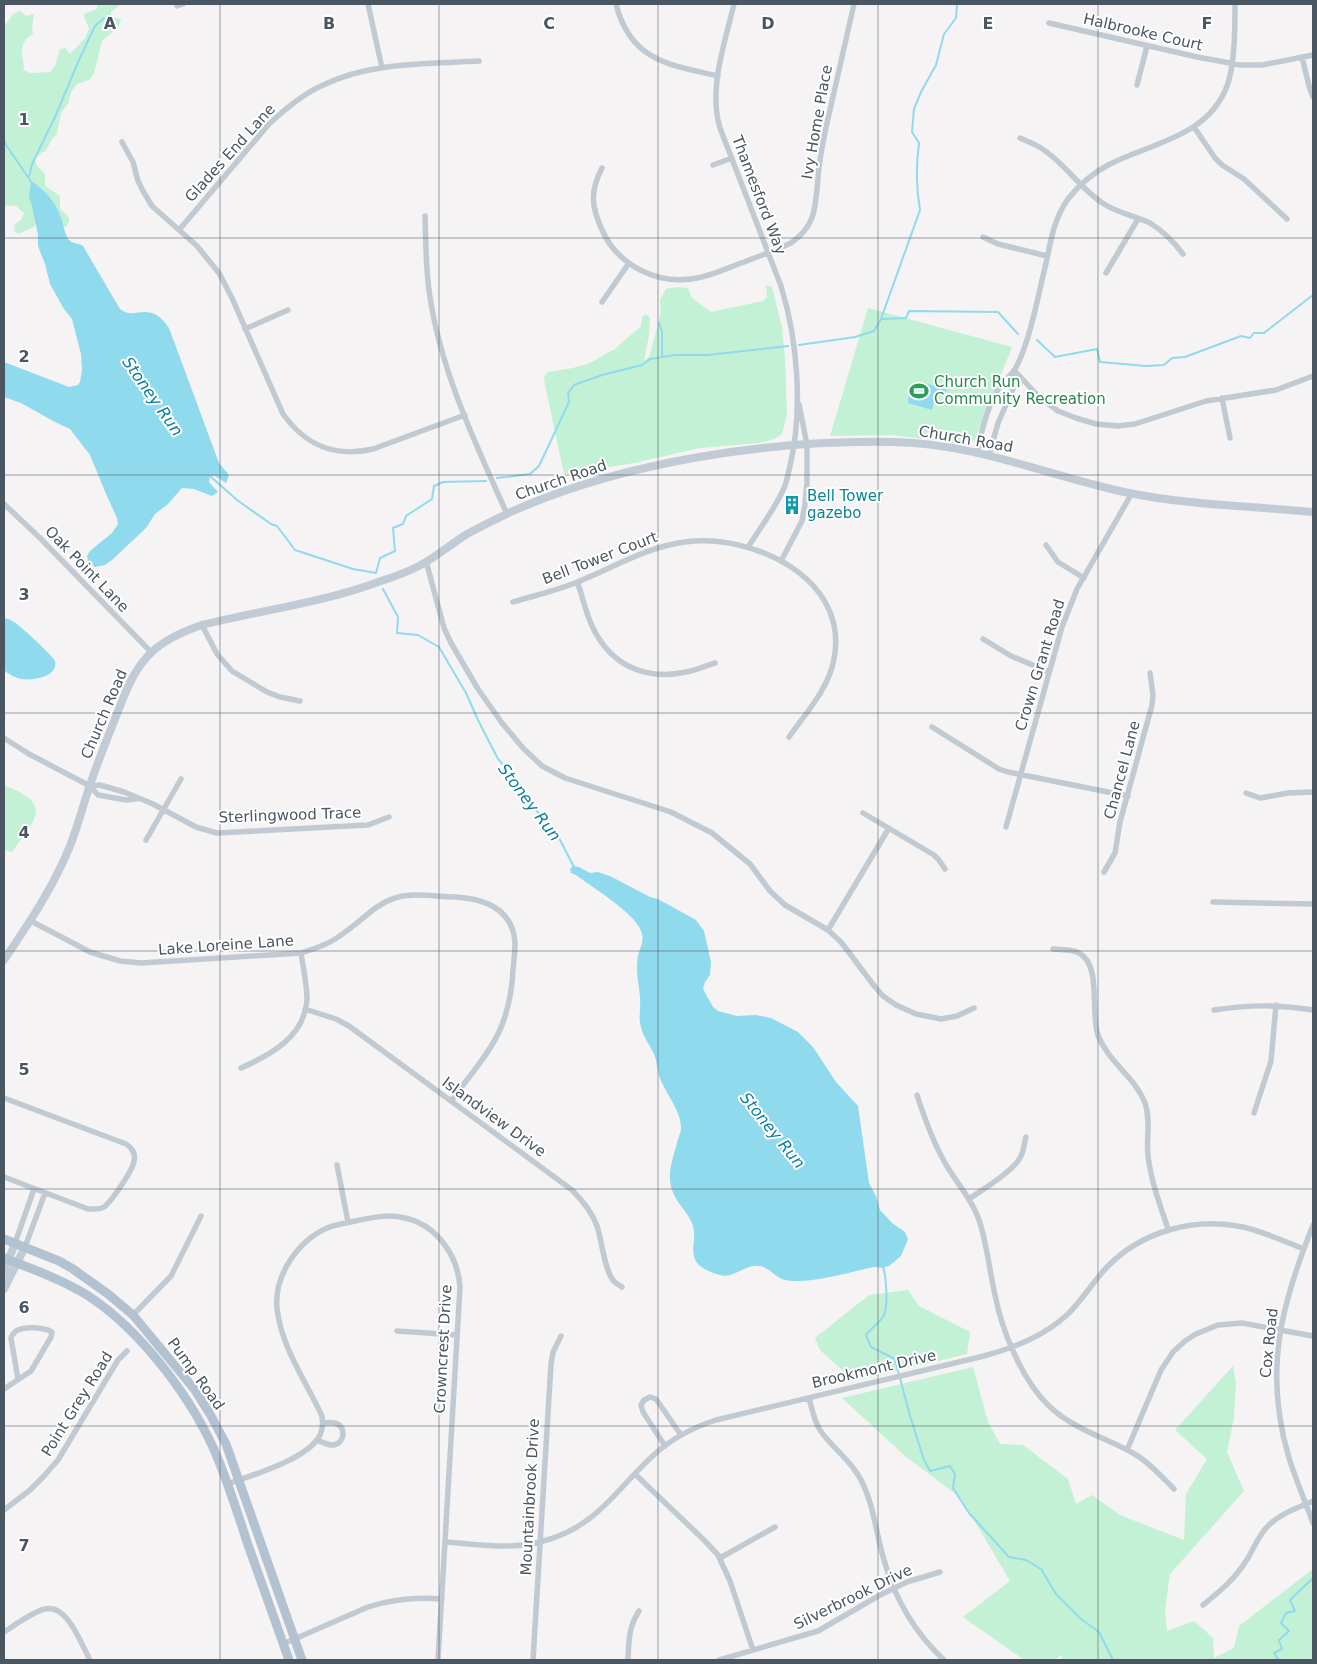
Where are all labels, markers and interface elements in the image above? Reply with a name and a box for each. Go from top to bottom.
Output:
street label: Halbrooke Court [1082,10,1204,54]
text: A [104,14,117,33]
text: B [323,14,335,33]
text: C [543,14,555,33]
text: D [761,14,775,33]
text: E [983,14,993,33]
text: F [1202,14,1212,33]
street label: Ivy Home Place [798,63,836,181]
street label: Glades End Lane [181,100,279,206]
text: 1 [18,110,30,129]
street label: Thamesford Way [728,132,790,257]
text: 2 [18,347,30,366]
water label: Stoney Run [118,353,187,439]
place label: Church Run Community Recreation [934,373,1106,408]
sports icon: Church Run Community Recreation [908,380,930,402]
street label: Church Road [917,422,1015,456]
street label: Church Road [513,456,609,504]
place label: Bell Tower gazebo [807,487,884,522]
building icon: Bell Tower gazebo [781,494,803,516]
street label: Oak Point Lane [41,522,133,616]
street label: Bell Tower Court [540,528,660,588]
text: 3 [18,585,30,604]
street label: Crown Grant Road [1011,597,1069,733]
street label: Church Road [77,667,131,761]
street label: Chancel Lane [1100,719,1144,821]
water label: Stoney Run [494,760,565,845]
street label: Sterlingwood Trace [218,804,362,826]
text: 4 [18,823,30,842]
street label: Lake Loreine Lane [158,931,294,959]
text: 5 [18,1060,30,1079]
street label: Islandview Drive [439,1073,549,1161]
water label: Stoney Run [736,1089,809,1172]
street label: Crowncrest Drive [431,1284,455,1414]
text: 6 [18,1298,30,1317]
street label: Cox Road [1256,1307,1282,1379]
street label: Pump Road [164,1334,228,1414]
street label: Brookmont Drive [810,1346,938,1392]
street label: Point Grey Road [38,1348,116,1460]
street label: Mountainbrook Drive [517,1418,543,1576]
text: 7 [18,1536,30,1555]
street label: Silverbrook Drive [791,1561,915,1633]

